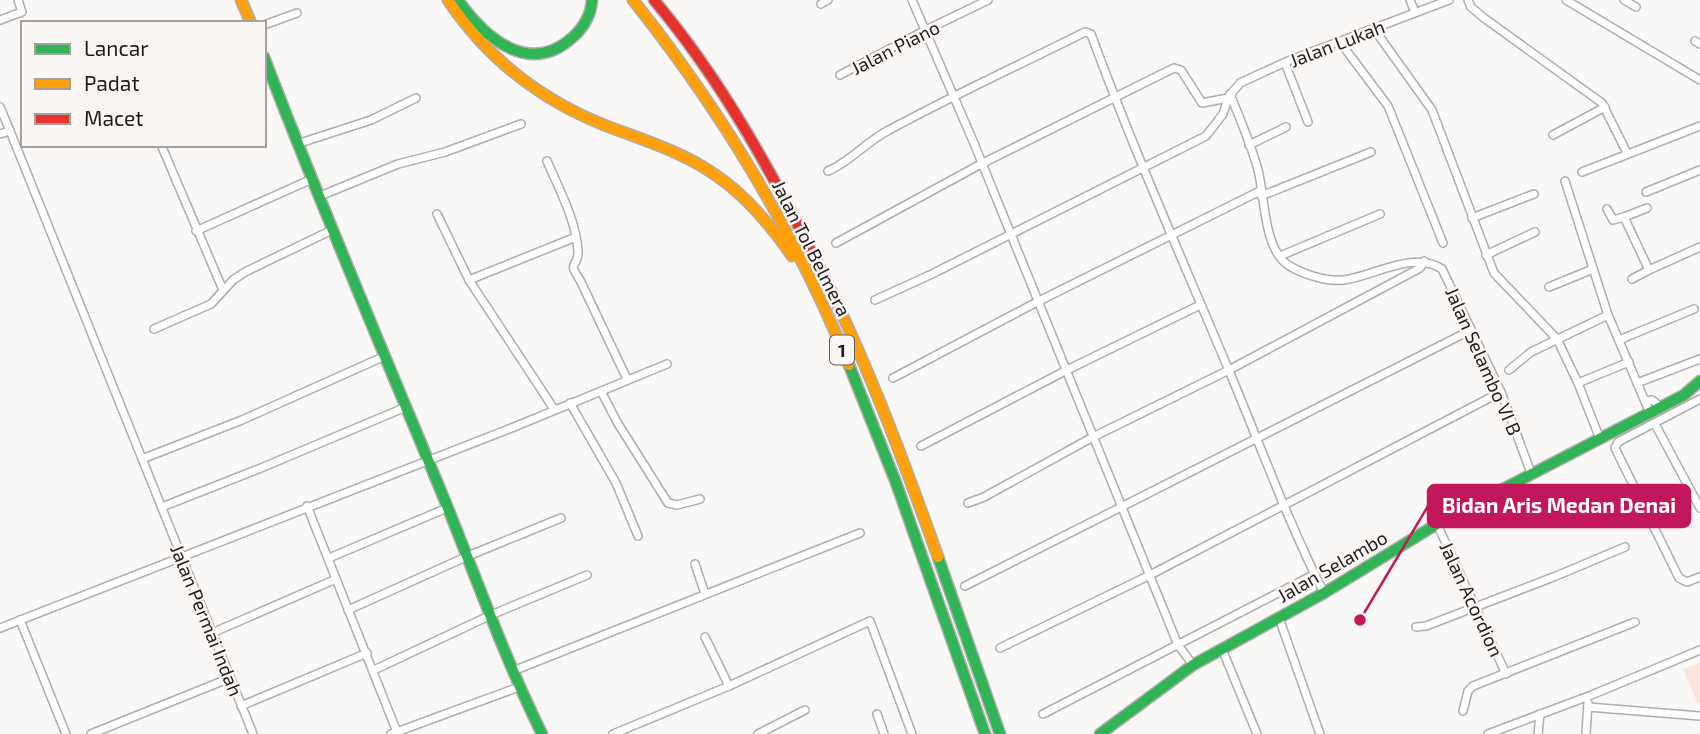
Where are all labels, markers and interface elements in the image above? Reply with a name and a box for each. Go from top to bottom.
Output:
street label: Jalan Lukah [1286,14,1388,72]
street label: Jalan Piano [847,15,943,79]
legend [21,21,266,147]
text: Lancar [84,35,149,60]
text: Padat [84,70,139,95]
text: Macet [84,105,143,130]
street label: Jalan Tol Belmera [768,176,856,320]
street label: Jalan Selambo VI B [1441,283,1527,439]
road number: 1 [830,336,854,364]
callout: Bidan Aris Medan Denai [1428,485,1690,527]
text: Bidan Aris Medan Denai [1442,492,1676,517]
street label: Jalan Selambo [1273,525,1391,607]
street label: Jalan Acordion [1435,538,1509,660]
street label: Jalan Permai Indah [166,541,248,699]

